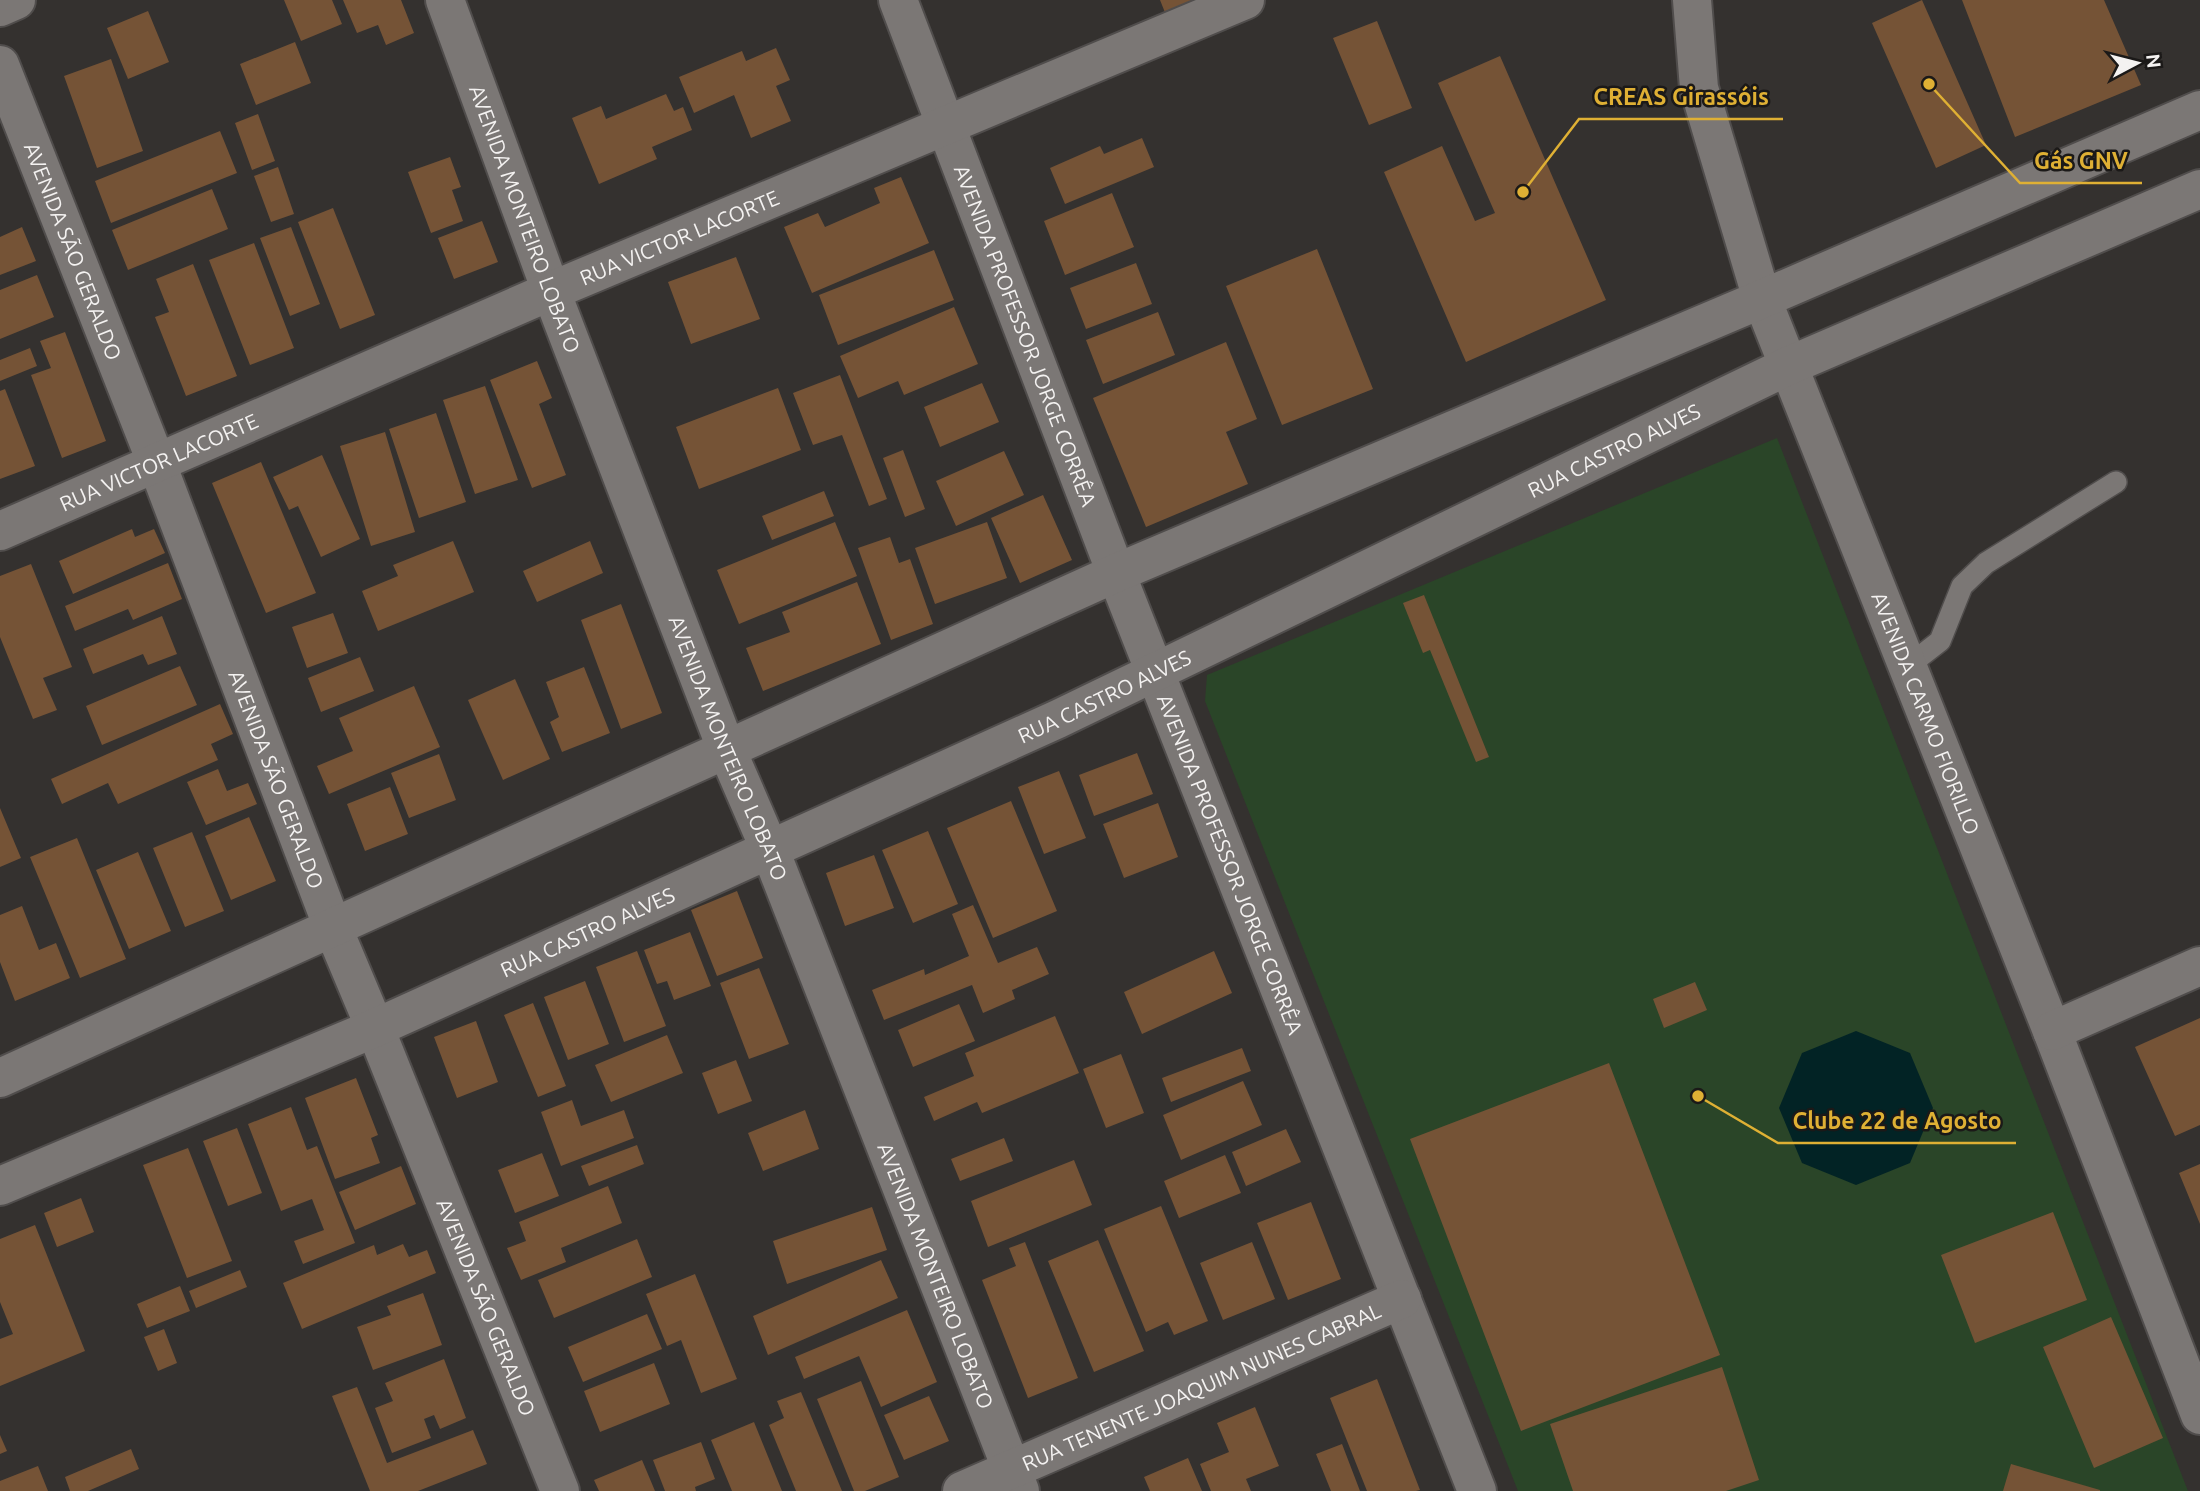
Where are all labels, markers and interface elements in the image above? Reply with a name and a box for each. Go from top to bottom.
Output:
north arrow [2102,28,2172,98]
text: N [2142,53,2166,69]
callout: CREAS Girassóis [1579,75,1783,119]
street label: AVENIDA MONTEIRO LOBATO [465,82,585,356]
text: CREAS Girassóis [1593,84,1769,109]
street label: AVENIDA SÃO GERALDO [20,139,127,363]
callout: Gás GNV [2020,139,2142,183]
text: Gás GNV [2034,148,2128,173]
street label: AVENIDA PROFESSOR JORGE CORRÊA [950,162,1102,510]
street label: RUA VICTOR LACORTE [576,185,782,290]
street label: RUA CASTRO ALVES [1524,398,1704,502]
street label: RUA VICTOR LACORTE [56,408,261,516]
street label: AVENIDA CARMO FIORILLO [1867,588,1985,838]
street label: AVENIDA MONTEIRO LOBATO [664,612,793,884]
street label: RUA CASTRO ALVES [1014,645,1194,748]
street label: AVENIDA SÃO GERALDO [224,667,329,892]
street label: AVENIDA PROFESSOR JORGE CORRÊA [1153,691,1308,1038]
street label: RUA CASTRO ALVES [496,882,678,982]
callout: Clube 22 de Agosto [1778,1099,2016,1143]
text: Clube 22 de Agosto [1792,1108,2002,1133]
street label: AVENIDA MONTEIRO LOBATO [873,1139,999,1412]
street label: AVENIDA SÃO GERALDO [432,1195,541,1419]
street label: RUA TENENTE JOAQUIM NUNES CABRAL [1018,1298,1384,1475]

